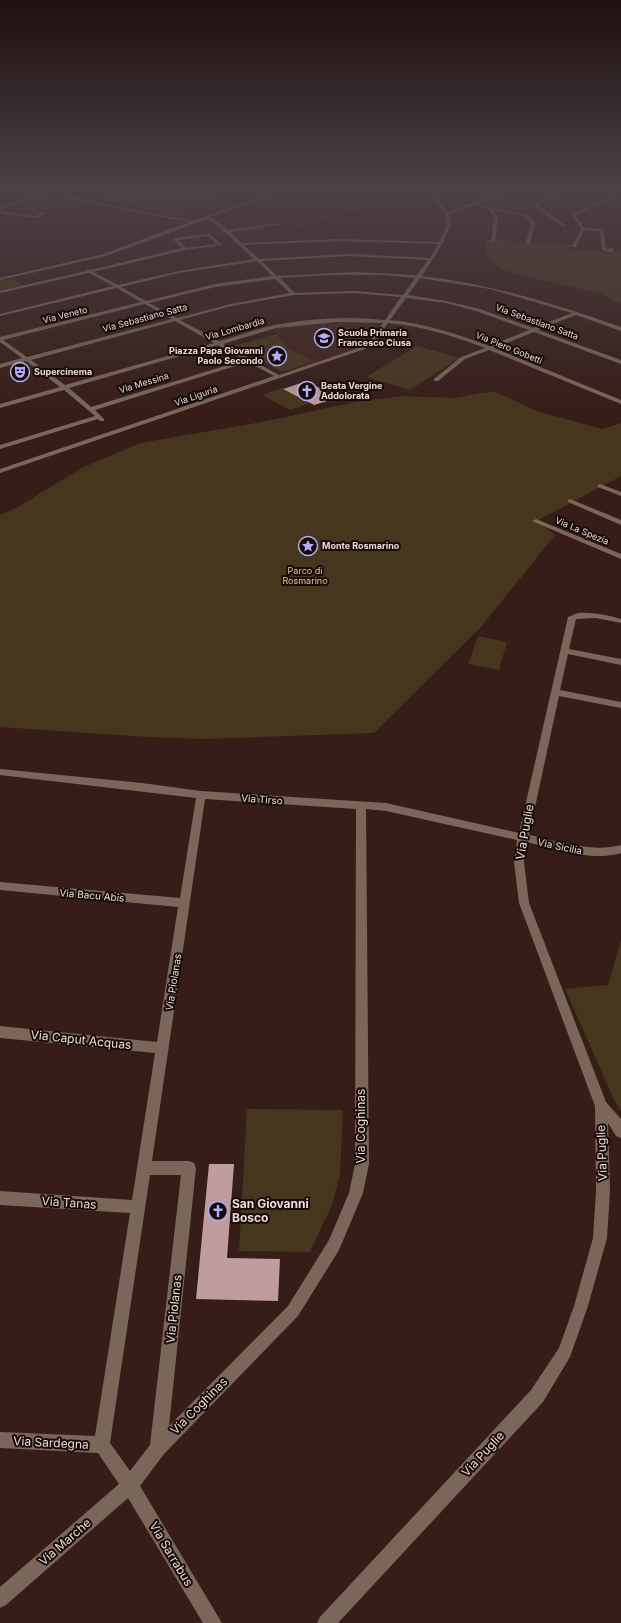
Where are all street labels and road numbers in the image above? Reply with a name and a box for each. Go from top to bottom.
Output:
street label: Via Sebastiano Satta [101,301,189,334]
street label: Via Sebastiano Satta [494,301,580,342]
street label: Via Veneto [41,304,88,325]
street label: Via Lombardia [204,315,266,342]
street label: Via Piero Gobetti [474,329,544,366]
street label: Via Messina [118,370,170,395]
street label: Via Liguria [173,383,219,408]
street label: Via La Spezia [554,514,611,547]
street label: Via Tirso [241,792,283,806]
street label: Via Puglie [512,803,537,861]
street label: Via Sicilia [537,835,583,857]
street label: Via Bacu Abis [59,886,125,904]
street label: Via Piolanas [163,953,183,1011]
street label: Via Caput Acquas [30,1027,132,1052]
street label: Via Coghinas [353,1089,368,1163]
street label: Via Puglie [593,1125,610,1181]
street label: Via Tanas [41,1193,97,1212]
street label: Via Piolanas [162,1274,185,1344]
street label: Via Coghinas [167,1374,230,1437]
street label: Via Puglie [458,1428,507,1479]
street label: Via Sardegna [13,1433,89,1452]
street label: Via Marche [36,1515,94,1568]
street label: Via Sarrabus [146,1519,197,1589]

